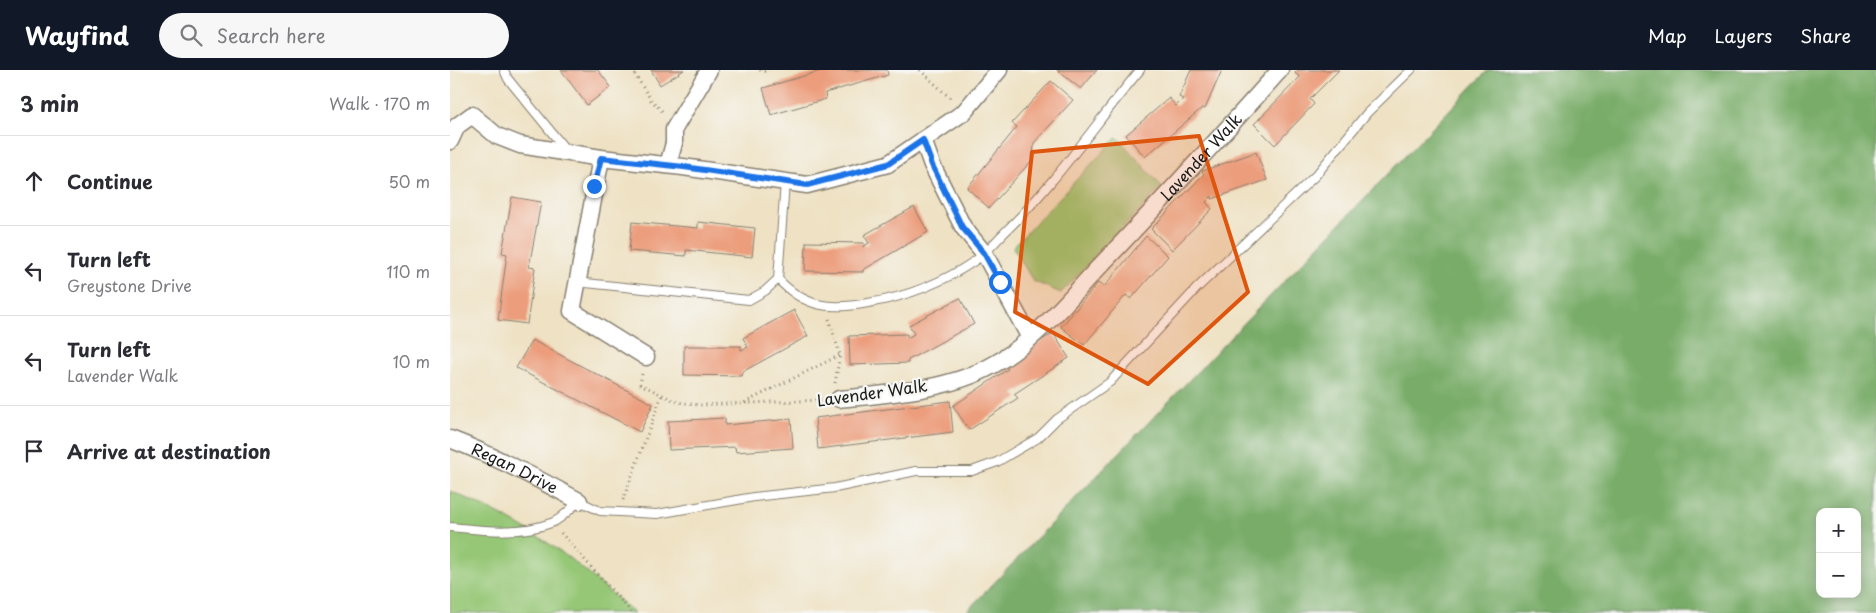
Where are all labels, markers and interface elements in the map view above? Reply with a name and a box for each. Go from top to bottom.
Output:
search box [159,13,509,58]
text: Wayfind [25,17,129,53]
icon: search [177,21,205,49]
text: Search here [217,21,325,49]
text: Map [1648,22,1687,49]
text: Layers [1715,22,1772,49]
text: Share [1800,22,1851,49]
text: 3 min [20,87,79,119]
text: Walk · 170 m [329,91,430,115]
street label: Lavender Walk [1154,107,1247,206]
icon: ahead [20,167,48,195]
text: Continue [67,167,153,195]
text: 50 m [389,169,430,193]
route end [583,175,606,198]
text: Turn left [67,245,151,273]
icon: left [20,257,48,285]
text: 110 m [387,259,430,283]
route start [989,271,1012,294]
text: Greystone Drive [67,273,192,297]
text: Turn left [67,335,151,363]
icon: left [20,347,48,375]
text: 10 m [393,349,430,373]
text: Lavender Walk [67,363,178,387]
street label: Lavender Walk [815,372,929,412]
street label: Regan Drive [468,436,563,499]
icon: arrive [20,437,48,465]
text: Arrive at destination [67,437,271,465]
map controls [1816,508,1861,598]
button: + [1816,508,1861,553]
button: − [1816,553,1861,598]

